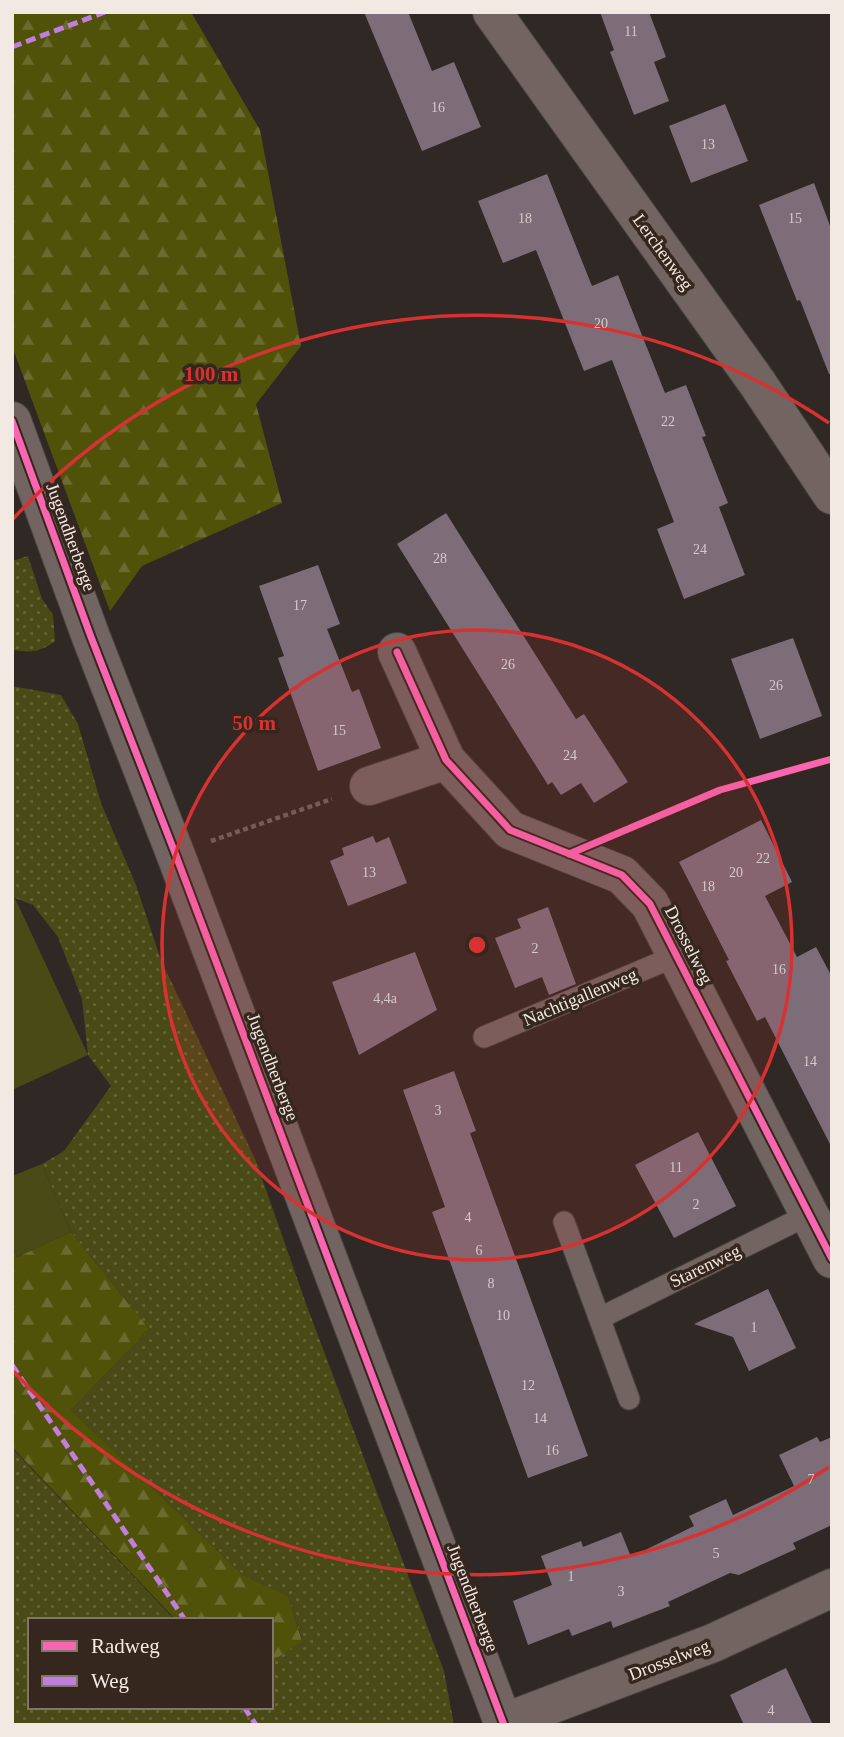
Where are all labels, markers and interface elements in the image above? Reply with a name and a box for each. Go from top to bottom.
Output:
house number: 11 [624,24,638,39]
house number: 16 [431,100,445,115]
house number: 13 [701,137,715,152]
street label: Lerchenweg [629,210,697,294]
house number: 18 [518,211,532,226]
house number: 15 [788,211,802,226]
house number: 20 [594,316,608,331]
text: 100 m [184,362,239,386]
house number: 22 [661,414,675,429]
street label: Jugendherberge [42,480,100,594]
house number: 24 [693,542,707,557]
house number: 28 [433,551,447,566]
house number: 17 [293,598,307,613]
house number: 26 [501,657,515,672]
house number: 26 [769,678,783,693]
text: 50 m [232,711,276,735]
house number: 15 [332,723,346,738]
house number: 24 [563,748,577,763]
house number: 22 [756,851,770,866]
house number: 13 [362,865,376,880]
house number: 20 [729,865,743,880]
house number: 18 [701,879,715,894]
street label: Drosselweg [661,903,717,987]
centre of rings [465,933,489,957]
house number: 2 [532,941,539,956]
house number: 16 [772,962,786,977]
street label: Nachtigallenweg [520,964,640,1030]
house number: 4,4a [373,991,398,1006]
street label: Jugendherberge [243,1010,303,1124]
house number: 14 [803,1054,817,1069]
house number: 3 [435,1103,442,1118]
house number: 11 [669,1160,683,1175]
house number: 2 [693,1197,700,1212]
house number: 4 [465,1210,472,1225]
street label: Starenweg [666,1240,744,1292]
house number: 6 [476,1243,483,1258]
house number: 8 [488,1276,495,1291]
house number: 10 [496,1308,510,1323]
house number: 1 [751,1320,758,1335]
house number: 12 [521,1378,535,1393]
house number: 14 [533,1411,547,1426]
house number: 16 [545,1443,559,1458]
house number: 7 [808,1472,815,1487]
street label: Jugendherberge [443,1541,503,1655]
house number: 5 [713,1546,720,1561]
house number: 1 [568,1569,575,1584]
house number: 3 [618,1584,625,1599]
legend [28,1618,273,1709]
text: Radweg [91,1634,160,1658]
street label: Drosselweg [626,1635,712,1685]
text: Weg [91,1669,129,1693]
house number: 4 [768,1703,775,1718]

